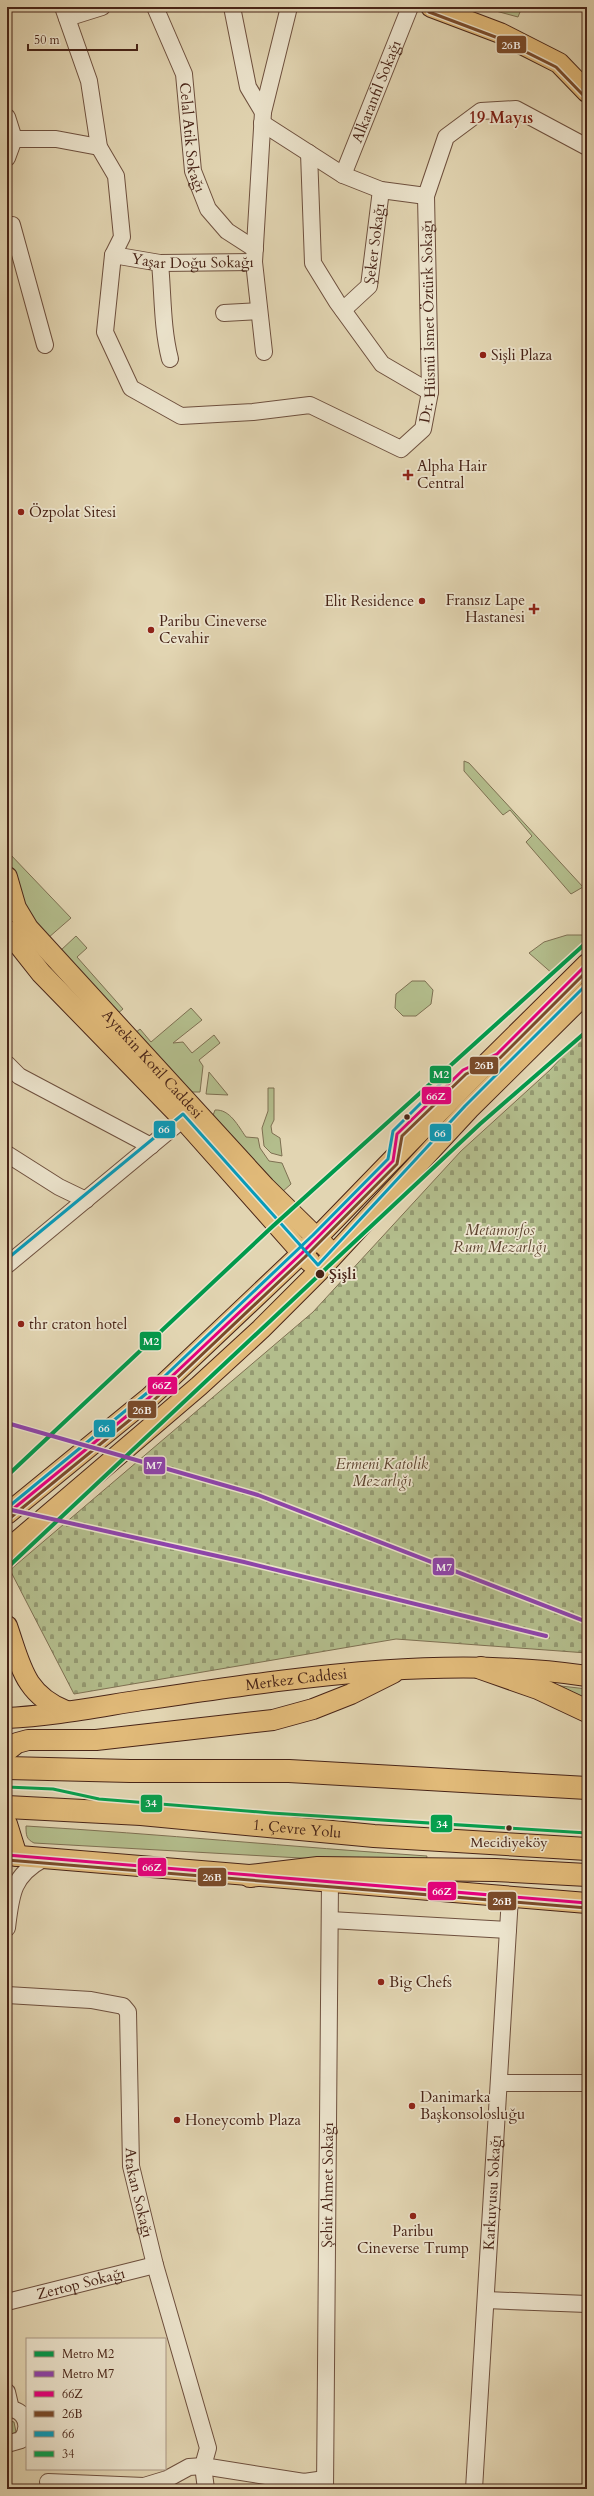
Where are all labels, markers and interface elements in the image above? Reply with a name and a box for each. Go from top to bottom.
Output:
scale bar [28,26,137,52]
text: 50 m [34,32,61,48]
line badge: 26B [496,35,527,54]
street label: Alkaranfil Sokağı [347,37,406,146]
text: 26B [501,38,521,53]
street label: Celal Atik Sokağı [175,82,210,195]
district label: 19 Mayıs [469,107,533,129]
street label: Şeker Sokağı [359,202,389,285]
street label: Dr. Hüsnü İsmet Öztürk Sokağı [414,220,440,425]
street label: Yaşar Doğu Sokağı [130,248,254,273]
place label: Sişli Plaza [491,345,553,365]
marker: Sişli Plaza [478,350,488,360]
place label: Alpha Hair Central [417,456,487,493]
marker: Alpha Hair Central [402,469,414,481]
place label: Özpolat Sitesi [29,502,116,522]
marker: Özpolat Sitesi [16,507,26,517]
place label: Fransız Lape Hastanesi [446,590,525,627]
place label: Elit Residence [325,591,414,611]
marker: Elit Residence [417,596,427,606]
marker: Fransız Lape Hastanesi [528,603,540,615]
place label: Paribu Cineverse Cevahir [159,611,267,648]
marker: Paribu Cineverse Cevahir [146,625,156,635]
street label: Aytekin Kotil Caddesi [97,1005,207,1123]
line badge: 26B [469,1056,499,1075]
text: 26B [474,1058,494,1073]
line badge: M2 [429,1065,452,1084]
text: M2 [433,1067,450,1082]
line badge: 66Z [421,1086,452,1105]
text: 66Z [426,1089,446,1104]
unlabelled marker [402,1112,412,1122]
line badge: 66 [153,1120,176,1139]
text: 66 [158,1122,170,1137]
line badge: 66 [429,1123,452,1142]
text: 66 [434,1126,446,1141]
park label: Metamorfos Rum Mezarlığı [453,1220,547,1257]
place label: Şişli [329,1264,357,1284]
marker: Şişli [314,1268,326,1280]
place label: thr craton hotel [29,1314,128,1334]
marker: thr craton hotel [16,1319,26,1329]
line badge: M2 [139,1331,162,1351]
text: M2 [143,1334,160,1349]
line badge: 66Z [147,1376,178,1395]
text: 66Z [152,1378,172,1393]
line badge: 26B [127,1400,157,1419]
text: 26B [132,1403,152,1418]
line badge: 66 [93,1419,116,1438]
text: 66 [98,1421,110,1436]
park label: Ermeni Katolik Mezarlığı [336,1454,429,1491]
line badge: M7 [143,1456,166,1475]
text: M7 [146,1458,163,1473]
line badge: M7 [432,1557,455,1576]
text: M7 [436,1560,453,1575]
street label: Merkez Caddesi [244,1663,348,1695]
line badge: 34 [140,1794,163,1813]
text: 34 [145,1796,157,1811]
line badge: 34 [430,1814,453,1833]
street label: 1. Çevre Yolu [252,1815,342,1843]
text: 34 [436,1817,448,1832]
marker: Mecidiyeköy [504,1823,514,1833]
place label: Mecidiyeköy [470,1833,548,1852]
line badge: 66Z [137,1857,167,1877]
text: 66Z [142,1860,162,1875]
line badge: 26B [197,1867,227,1887]
text: 26B [202,1870,222,1885]
line badge: 66Z [427,1881,457,1901]
text: 66Z [432,1884,452,1899]
line badge: 26B [487,1891,517,1911]
text: 26B [492,1894,512,1909]
place label: Big Chefs [389,1972,452,1992]
marker: Big Chefs [376,1977,386,1987]
place label: Danimarka Başkonsolosluğu [420,2087,525,2124]
marker: Danimarka Başkonsolosluğu [407,2101,417,2111]
place label: Honeycomb Plaza [185,2110,301,2130]
marker: Honeycomb Plaza [172,2115,182,2125]
street label: Şehit Ahmet Sokağı [317,2122,338,2248]
street label: Karkuyusu Sokağı [479,2134,506,2251]
street label: Atakan Sokağı [121,2147,158,2240]
marker: Paribu Cineverse Trump [408,2211,418,2221]
place label: Paribu Cineverse Trump [357,2221,469,2258]
street label: Zertop Sokağı [34,2263,127,2304]
legend [26,2338,166,2470]
text: Metro M2 [62,2346,114,2362]
text: Metro M7 [62,2366,114,2382]
text: 66Z [62,2386,83,2402]
text: 26B [62,2406,82,2422]
text: 66 [62,2426,74,2442]
text: 34 [62,2446,74,2462]

